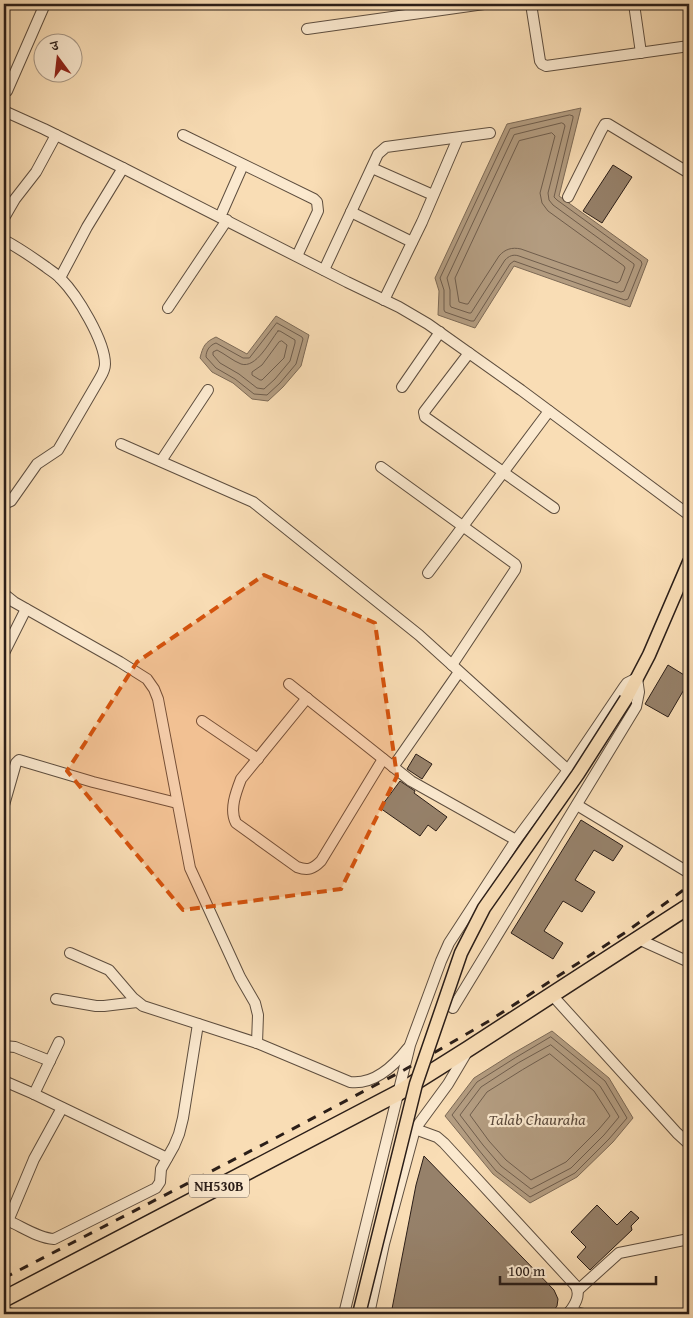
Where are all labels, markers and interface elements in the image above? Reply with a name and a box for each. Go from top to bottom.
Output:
north arrow [32,32,82,82]
text: उ [48,35,62,56]
water label: Talab Chauraha [488,1107,586,1131]
road number: NH530B [189,1174,249,1198]
scale bar [500,1253,657,1285]
text: 100 m [508,1260,546,1281]

